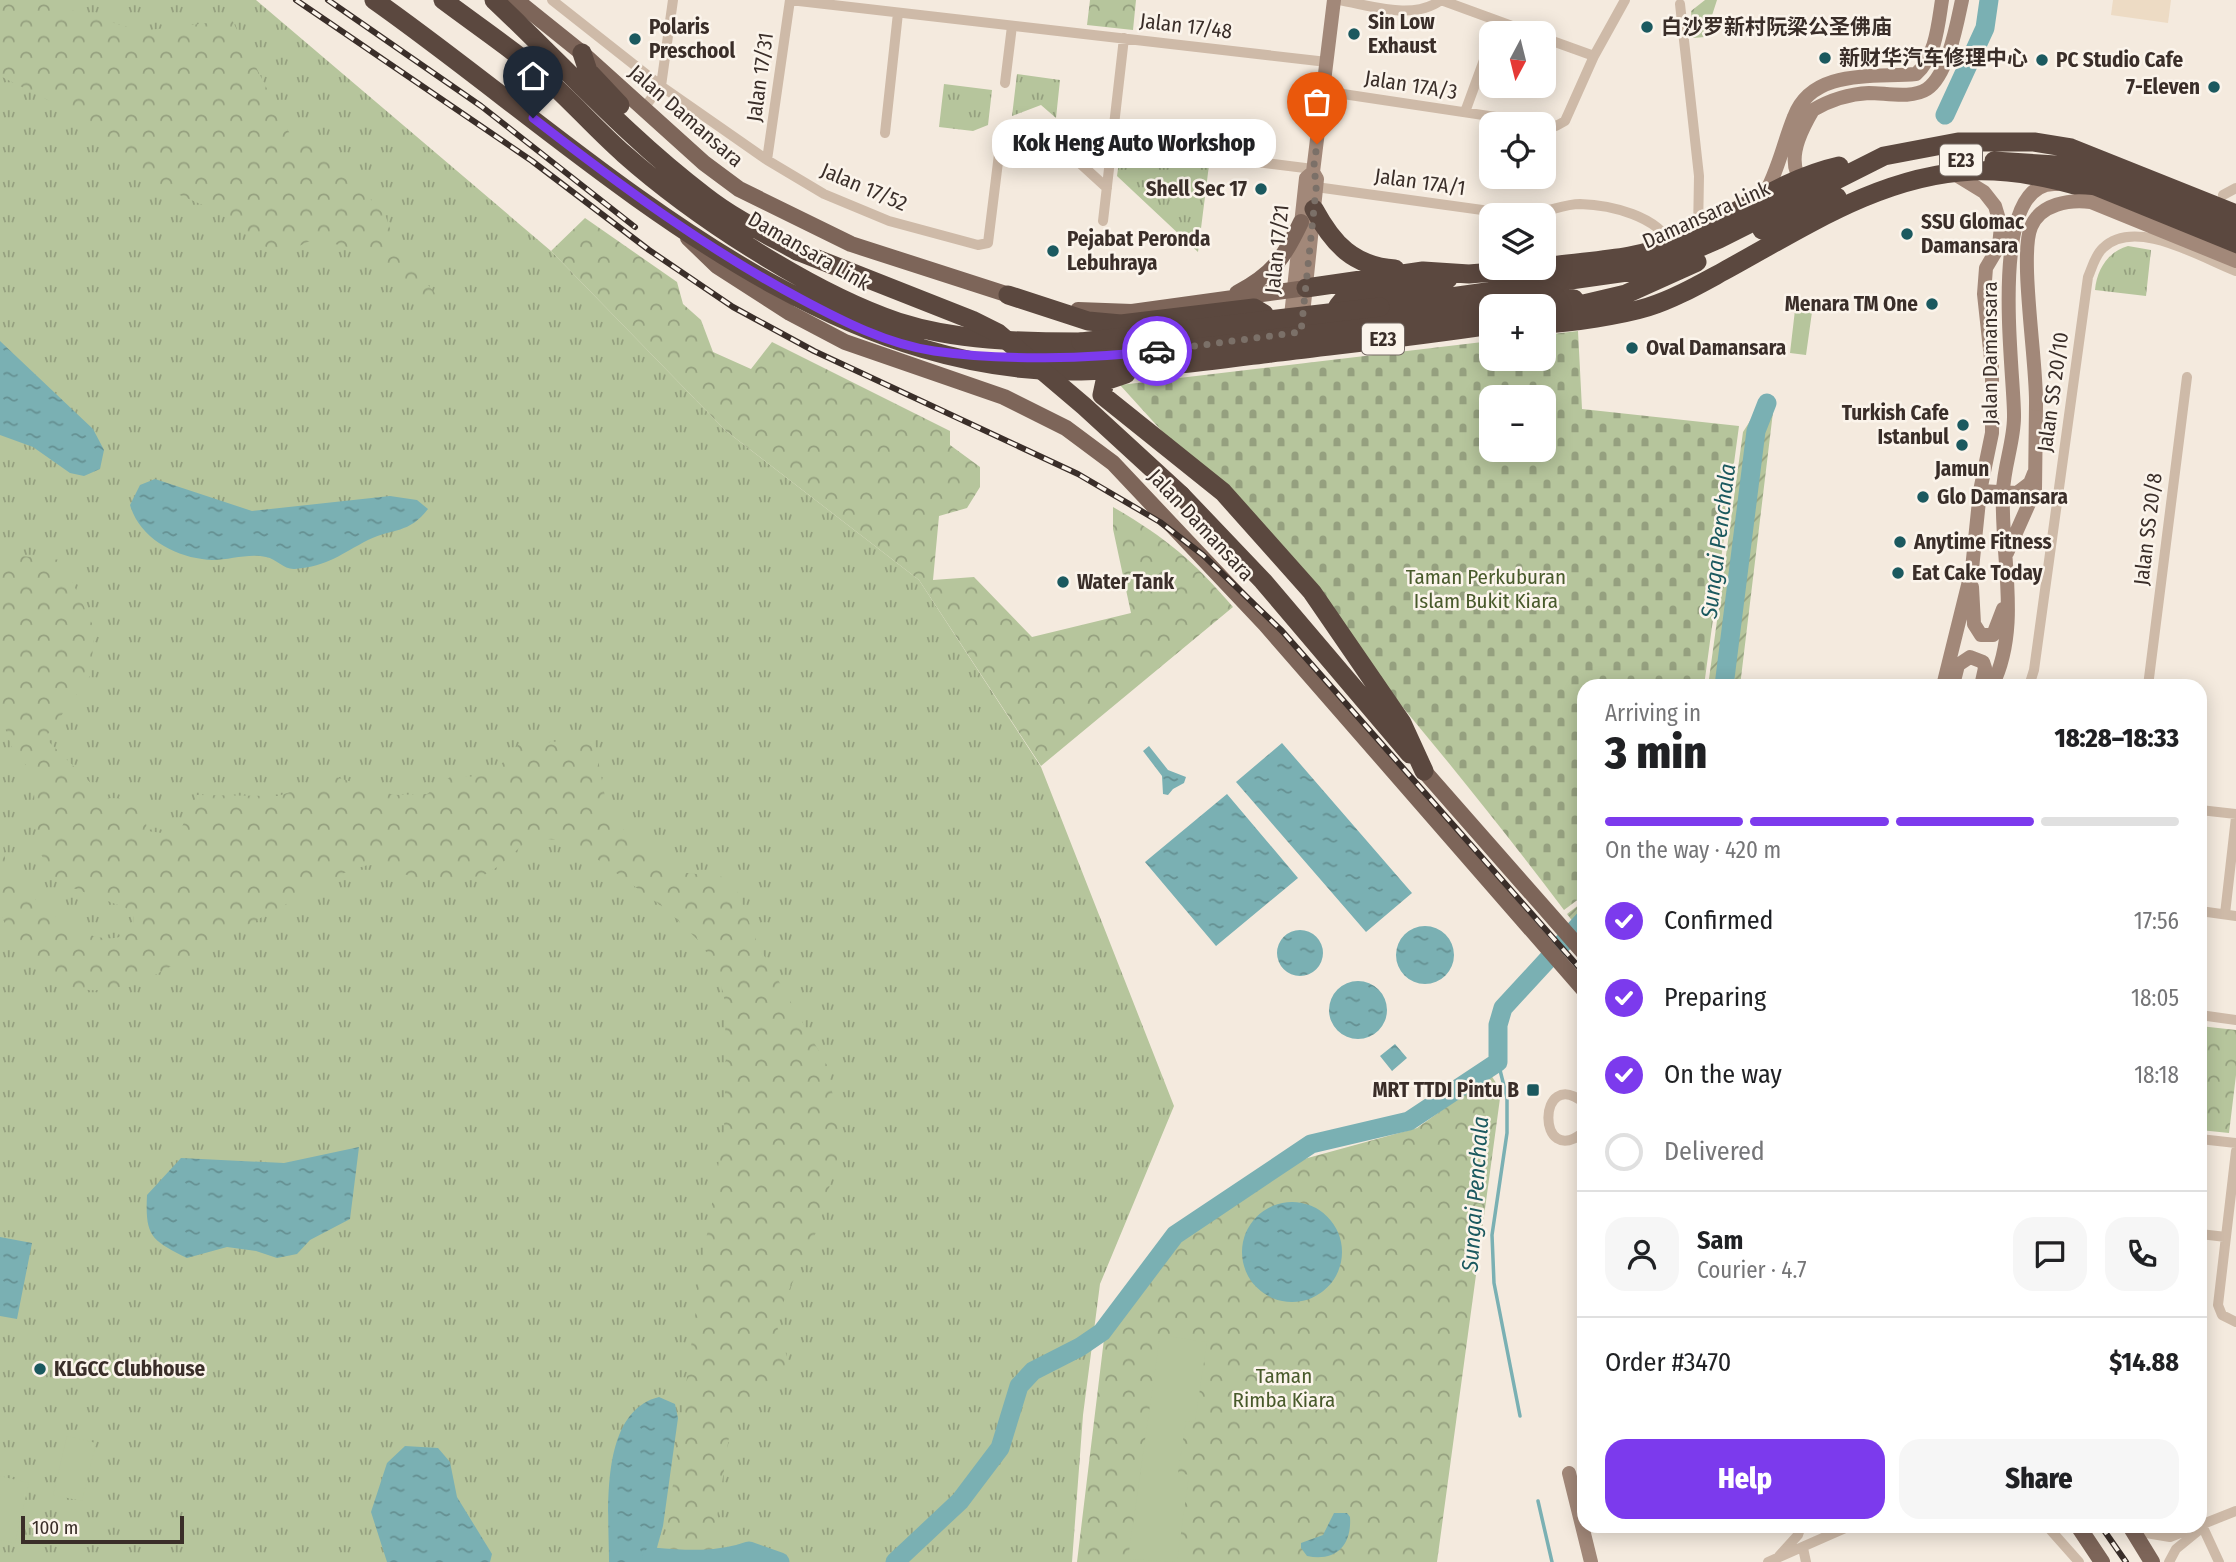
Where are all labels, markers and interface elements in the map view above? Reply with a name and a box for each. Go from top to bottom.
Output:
street label: Jalan 17/48 [1138,7,1234,45]
place label: Sin Low Exhaust [1368,9,1437,59]
place label: Polaris Preschool [649,14,736,64]
place label: 白沙罗新村阮梁公圣佛庙 [1661,14,1892,40]
marker: 白沙罗新村阮梁公圣佛庙 [1639,19,1655,35]
north arrow [1479,21,1556,98]
map controls [1479,21,1556,462]
marker: Sin Low Exhaust [1346,26,1362,42]
marker: Polaris Preschool [627,31,643,47]
street label: Jalan 17/31 [741,31,779,123]
place label: 新财华汽车修理中心 [1839,45,2028,71]
pin [503,46,563,118]
place label: PC Studio Cafe [2056,47,2183,73]
marker: 新财华汽车修理中心 [1817,50,1833,66]
marker: PC Studio Cafe [2034,52,2050,68]
icon: home [514,57,552,95]
street label: Jalan Damansara [623,59,749,173]
street label: Jalan 17A/3 [1363,65,1459,105]
pin [1287,72,1347,144]
place label: 7-Eleven [2126,74,2200,100]
marker: 7-Eleven [2206,79,2222,95]
icon: bag [1298,83,1336,121]
button: locate [1479,112,1556,189]
callout: Kok Heng Auto Workshop [992,120,1275,168]
text: Kok Heng Auto Workshop [1013,129,1255,157]
road number: E23 [1940,144,1982,176]
street label: Jalan 17/52 [817,157,911,217]
street label: Jalan 17A/1 [1373,163,1467,201]
street label: Damansara Link [1638,175,1774,255]
place label: Shell Sec 17 [1146,176,1247,202]
marker: Shell Sec 17 [1253,181,1269,197]
street label: Jalan 17/21 [1259,203,1295,295]
button: layers [1479,203,1556,280]
street label: Damansara Link [744,206,875,296]
place label: SSU Glomac Damansara [1921,209,2025,259]
place label: Pejabat Peronda Lebuhraya [1067,226,1210,276]
marker: SSU Glomac Damansara [1899,226,1915,242]
marker: Pejabat Peronda Lebuhraya [1045,243,1061,259]
street label: Jalan Damansara [1977,281,2003,425]
place label: Menara TM One [1785,291,1918,317]
button: + [1479,294,1556,371]
marker: Menara TM One [1924,296,1940,312]
courier [1122,316,1192,386]
road number: E23 [1362,324,1404,354]
street label: Jalan SS 20/10 [2032,330,2074,454]
icon: car [1138,332,1176,370]
place label: Oval Damansara [1646,335,1786,361]
marker: Oval Damansara [1624,340,1640,356]
button: − [1479,385,1556,462]
place label: Turkish Cafe Istanbul [1842,400,1949,450]
marker: Turkish Cafe Istanbul [1955,417,1971,433]
marker: Jamun [1954,437,1970,453]
place label: Jamun [1934,456,1989,482]
water label: Sungai Penchala [1694,462,1741,621]
street label: Jalan Damansara [1143,464,1259,586]
street label: Jalan SS 20/8 [2128,471,2168,587]
place label: Glo Damansara [1937,484,2068,510]
marker: Glo Damansara [1915,489,1931,505]
place label: Anytime Fitness [1913,529,2052,555]
marker: Anytime Fitness [1892,534,1908,550]
place label: Eat Cake Today [1912,560,2043,586]
park label: Taman Perkuburan Islam Bukit Kiara [1406,564,1566,614]
marker: Eat Cake Today [1890,565,1906,581]
place label: Water Tank [1077,569,1174,595]
marker: Water Tank [1055,574,1071,590]
text: Arriving in [1605,699,1701,727]
text: 18:28–18:33 [2054,723,2179,754]
text: 3 min [1605,725,1707,780]
text: On the way · 420 m [1605,836,1781,864]
icon: check [1605,902,1643,940]
text: Confirmed [1664,905,1774,936]
text: 17:56 [2134,907,2179,935]
icon: check [1605,979,1643,1017]
text: Preparing [1664,982,1766,1013]
text: 18:05 [2131,984,2179,1012]
icon: check [1605,1056,1643,1094]
text: On the way [1664,1059,1782,1090]
text: 18:18 [2134,1061,2179,1089]
place label: MRT TTDI Pintu B [1372,1077,1519,1103]
marker: MRT TTDI Pintu B [1525,1082,1541,1098]
water label: Sungai Penchala [1456,1115,1494,1274]
text: Delivered [1664,1136,1765,1167]
button: person [1605,1217,1679,1291]
button: chat [2013,1217,2087,1291]
button: phone [2105,1217,2179,1291]
text: Sam [1697,1225,1743,1256]
text: Courier · 4.7 [1697,1256,1807,1284]
text: Order #3470 [1605,1347,1731,1378]
text: $14.88 [2109,1347,2179,1378]
place label: KLGCC Clubhouse [54,1356,206,1382]
marker: KLGCC Clubhouse [32,1361,48,1377]
park label: Taman Rimba Kiara [1233,1363,1335,1413]
button: Help [1605,1439,1885,1519]
button: Share [1899,1439,2179,1519]
scale bar [21,1513,184,1545]
text: 100 m [32,1516,78,1539]

